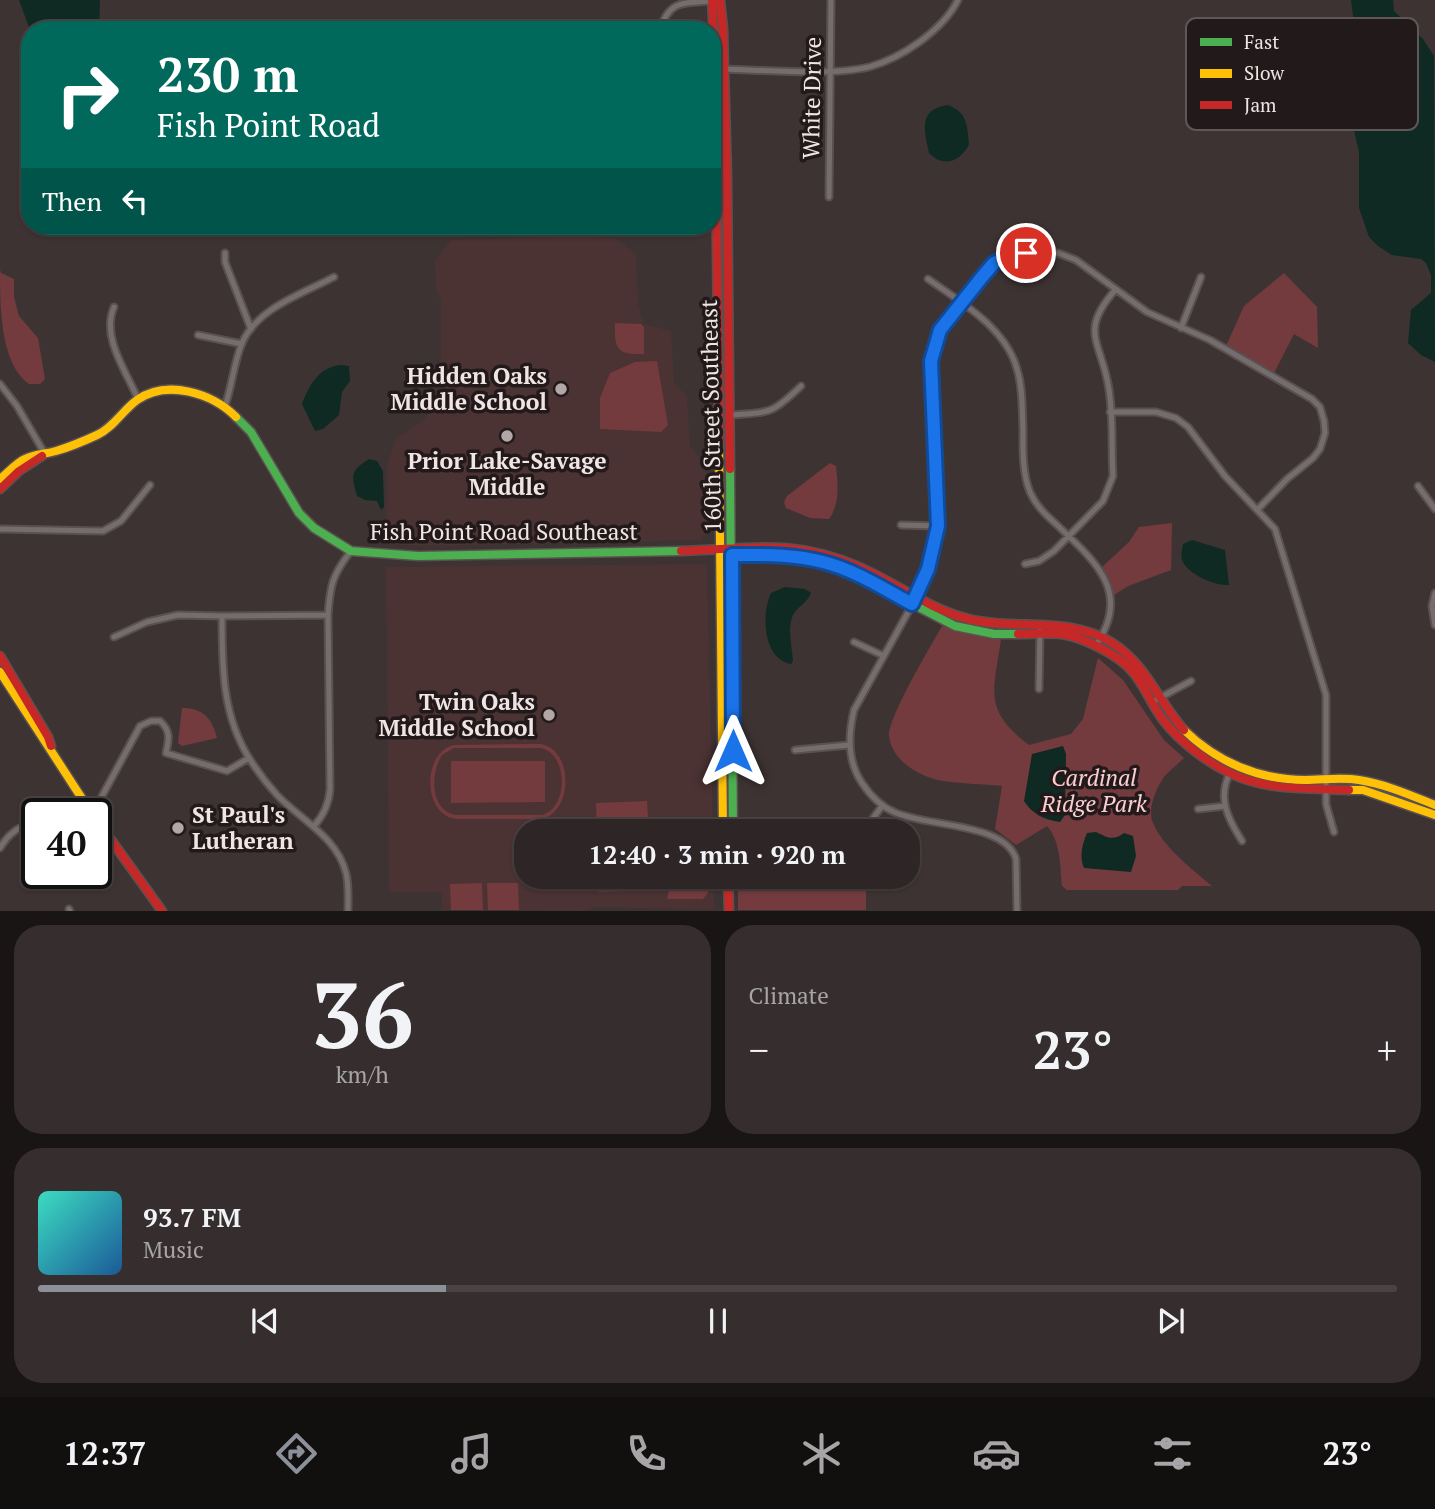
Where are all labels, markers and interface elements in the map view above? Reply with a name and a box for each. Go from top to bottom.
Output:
legend [1186,18,1418,130]
text: Fast [1244,29,1279,54]
street label: White Drive [795,37,828,159]
text: 230 m [157,41,299,106]
icon: right [42,49,133,140]
text: Slow [1244,60,1285,85]
text: Jam [1244,92,1277,117]
text: Fish Point Road [157,104,380,146]
icon: left [116,182,154,220]
text: Then [42,184,102,218]
pin [996,223,1056,283]
icon: arrive [1007,234,1045,272]
street label: 160th Street Southeast [693,299,728,533]
place label: Hidden Oaks Middle School [391,360,547,417]
marker: Hidden Oaks Middle School [553,381,569,397]
marker: Prior Lake-Savage Middle [499,428,515,444]
place label: Prior Lake-Savage Middle [407,445,607,502]
street label: Fish Point Road Southeast [370,516,638,547]
place label: Twin Oaks Middle School [379,686,535,743]
marker: Twin Oaks Middle School [541,707,557,723]
position arrow [696,714,770,788]
park label: Cardinal Ridge Park [1040,762,1148,819]
speed limit sign: 40 [21,798,112,889]
place label: St Paul's Lutheran [192,799,294,856]
marker: St Paul's Lutheran [170,820,186,836]
text: 12:40 · 3 min · 920 m [588,837,846,871]
text: 36 [311,953,414,1074]
text: Climate [749,980,829,1011]
text: 23° [1033,1015,1113,1084]
text: − [749,1025,769,1075]
text: + [1377,1025,1397,1075]
text: km/h [336,1059,389,1090]
text: 93.7 FM [143,1200,241,1234]
text: Music [143,1234,204,1265]
icon: previous [246,1302,284,1340]
icon: pause [699,1302,737,1340]
icon: next [1152,1302,1190,1340]
icon: directions [272,1429,321,1478]
icon: music [447,1429,496,1478]
icon: phone [622,1429,671,1478]
icon: climate [797,1429,846,1478]
icon: car [972,1429,1021,1478]
icon: filters [1148,1429,1197,1478]
text: 12:37 [63,1432,146,1474]
text: 23° [1323,1432,1372,1474]

